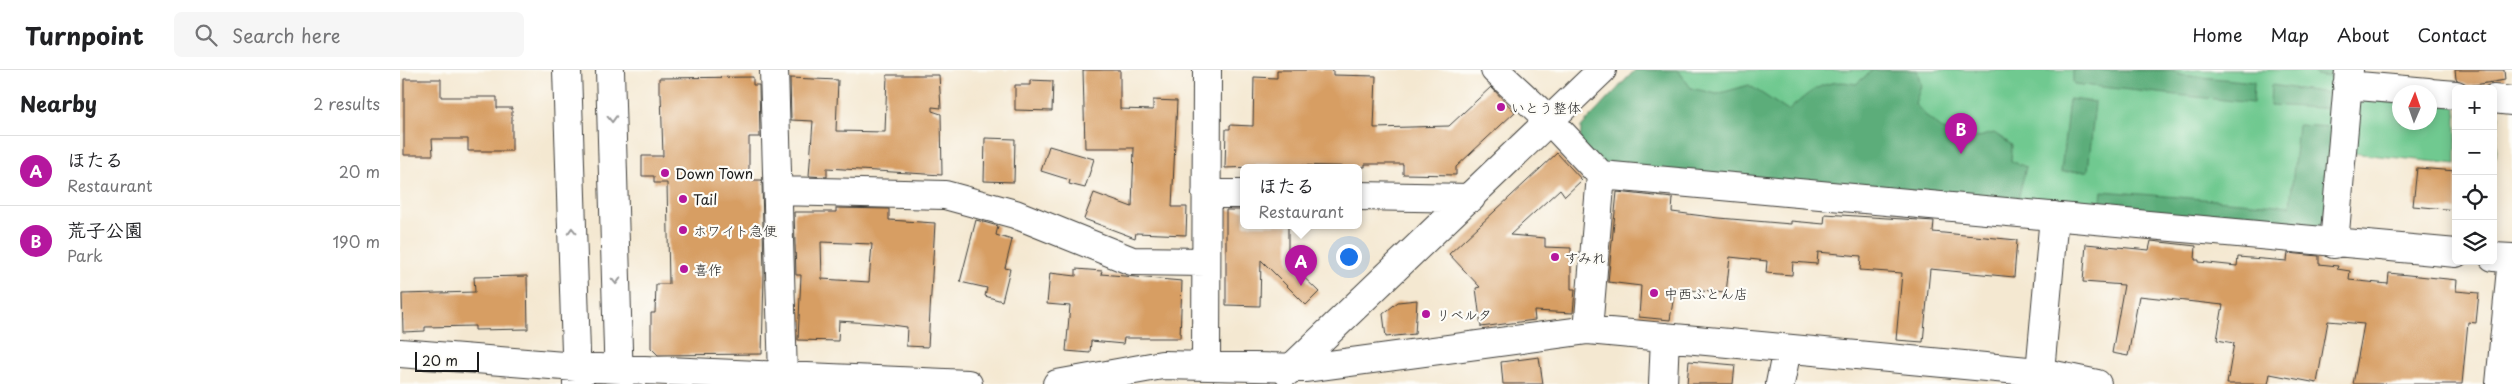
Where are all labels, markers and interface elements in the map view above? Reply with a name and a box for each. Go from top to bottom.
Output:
search box [174,12,524,57]
text: Turnpoint [25,17,144,53]
icon: search [192,21,220,49]
text: Search here [232,21,341,49]
text: Home [2192,21,2242,48]
text: Map [2270,21,2309,48]
text: About [2337,21,2389,48]
text: Contact [2417,21,2487,48]
north arrow [2392,85,2437,130]
map controls [2452,85,2497,265]
button: + [2452,85,2497,130]
text: Nearby [20,87,97,119]
text: 2 results [313,91,380,115]
place label: いとう整体 [1511,97,1581,118]
marker: いとう整体 [1495,101,1507,113]
pin: B [1945,113,1977,154]
one-way arrow [606,115,617,123]
button: − [2452,130,2497,175]
text: ほたる [67,145,124,173]
text: A [30,159,42,183]
text: 20 m [339,159,380,183]
place label: Down Town [675,163,753,184]
popup [1240,164,1362,229]
marker: Down Town [659,167,671,179]
text: ほたる [1258,171,1315,199]
text: Restaurant [67,173,153,197]
button: locate [2452,175,2497,220]
place label: Tail [693,189,717,210]
marker: Tail [677,193,689,205]
text: Restaurant [1258,199,1344,223]
text: 荒子公園 [67,215,143,243]
place label: ホワイト急便 [693,220,778,241]
button: layers [2452,220,2497,265]
marker: ホワイト急便 [677,224,689,236]
one-way arrow [567,226,577,234]
text: B [31,229,41,253]
text: 190 m [332,229,380,253]
text: Park [67,243,103,267]
your location [1336,244,1362,270]
pin: A [1285,245,1317,286]
place label: すみれ [1565,247,1606,268]
marker: すみれ [1549,251,1561,263]
place label: 喜作 [694,259,722,280]
marker: 喜作 [678,263,690,275]
one-way arrow [611,278,621,285]
place label: 中西ふとん店 [1664,283,1748,304]
marker: 中西ふとん店 [1648,287,1660,299]
place label: リベルタ [1436,304,1492,325]
marker: リベルタ [1420,308,1432,320]
scale bar [415,349,479,372]
text: 20 m [422,350,458,371]

